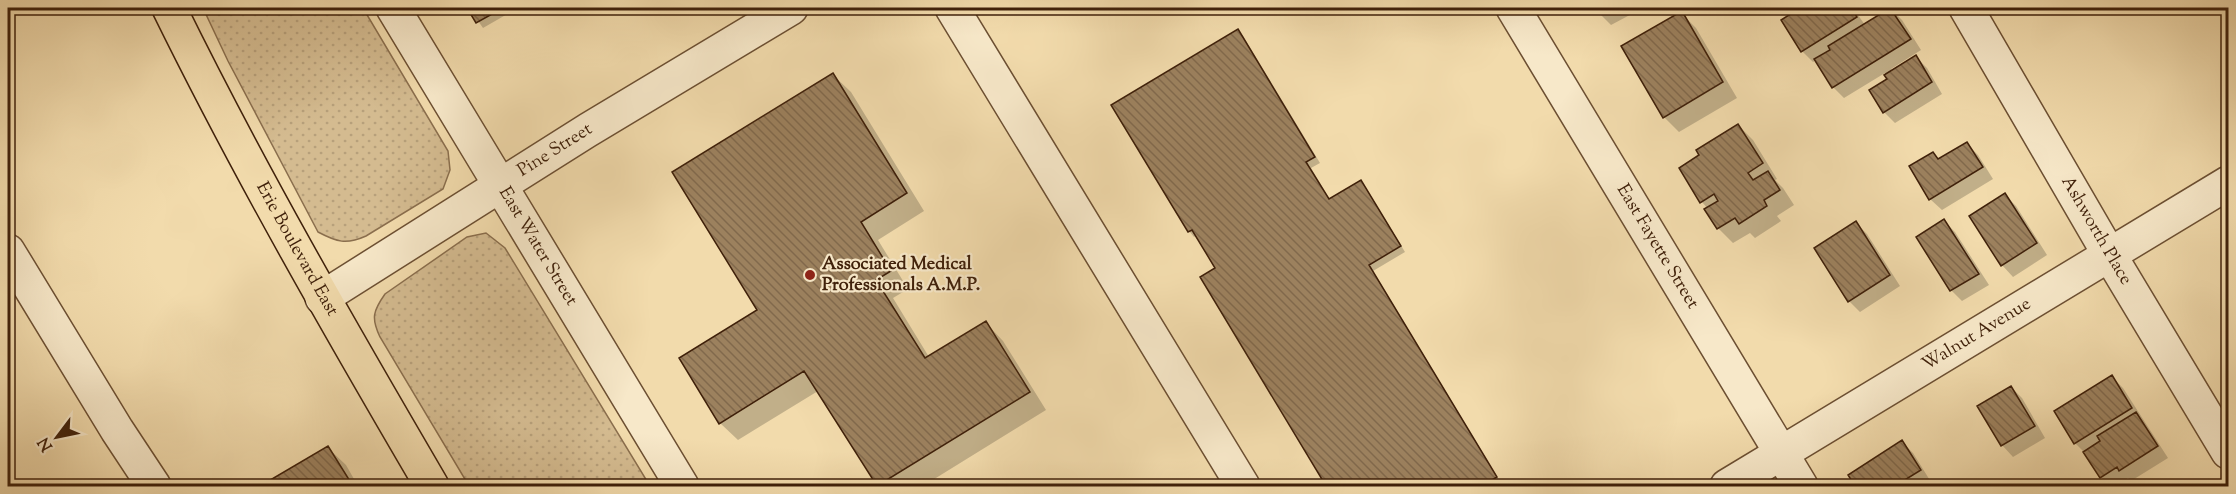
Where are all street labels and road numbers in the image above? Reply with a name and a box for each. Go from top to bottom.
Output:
street label: Pine Street [513,117,598,184]
street label: Ashworth Place [2054,172,2138,290]
street label: Erie Boulevard East [249,178,344,321]
street label: East Fayette Street [1609,179,1705,314]
street label: East Water Street [491,182,583,311]
street label: Walnut Avenue [1917,292,2036,378]

